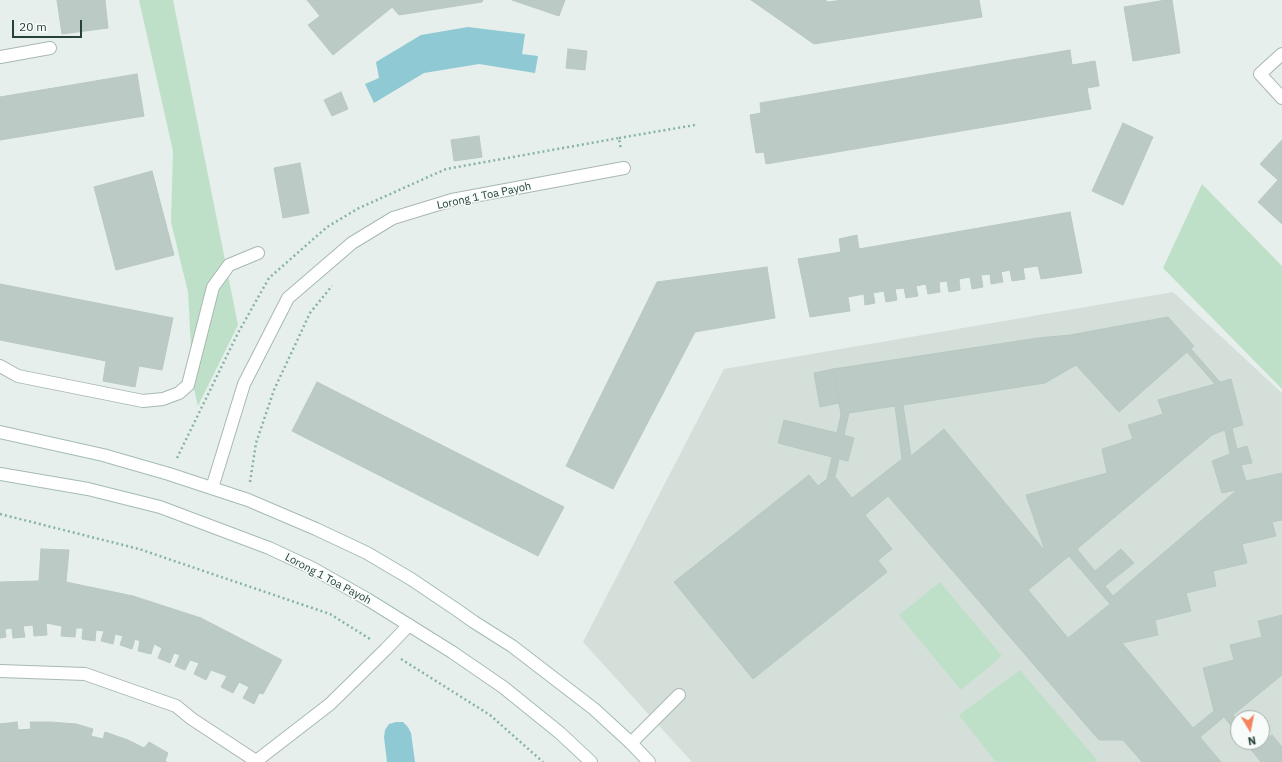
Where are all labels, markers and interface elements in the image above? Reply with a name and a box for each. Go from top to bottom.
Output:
scale bar [14,12,84,38]
text: 20 m [19,19,47,34]
street label: Lorong 1 Toa Payoh [436,180,532,212]
street label: Lorong 1 Toa Payoh [283,551,373,607]
north arrow [1230,710,1270,750]
text: N [1247,733,1257,748]

